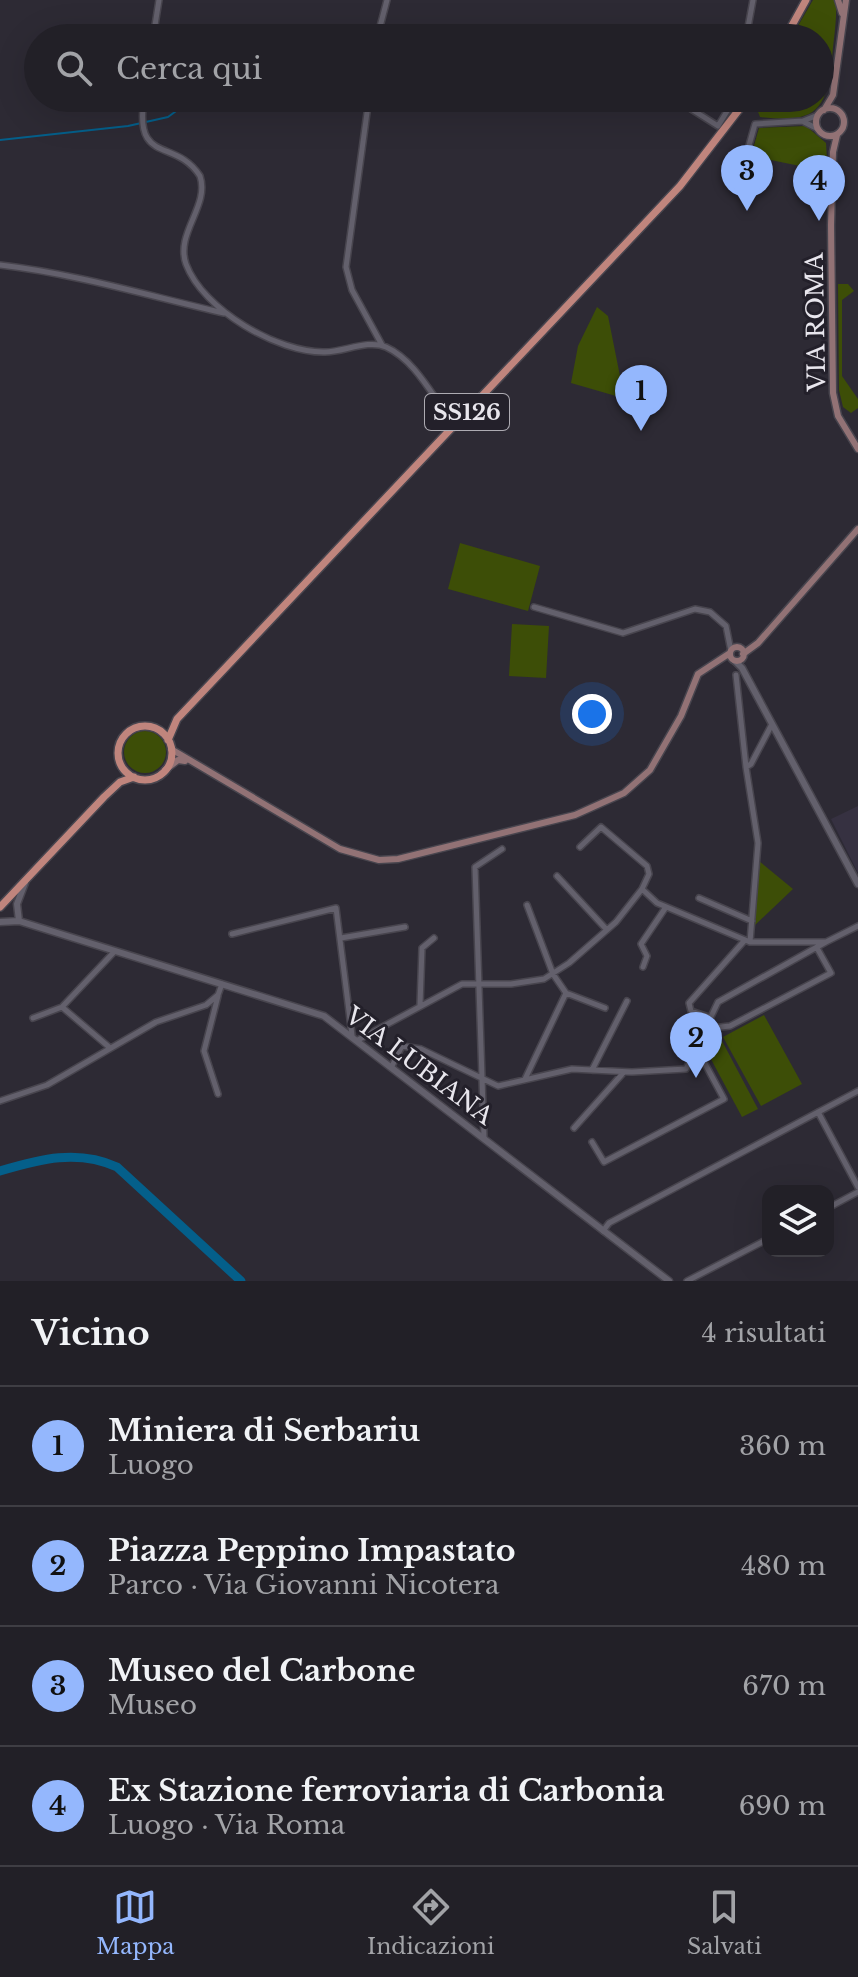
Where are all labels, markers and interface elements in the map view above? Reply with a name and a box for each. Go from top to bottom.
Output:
search box [24,24,834,112]
icon: search [52,46,96,90]
text: Cerca qui [116,50,262,87]
pin: 3 [721,145,773,211]
pin: 4 [793,155,845,221]
street label: VIA ROMA [800,252,831,393]
pin: 1 [615,365,667,431]
road number: SS126 [425,394,509,430]
your location [572,694,612,734]
street label: VIA LUBIANA [339,1000,499,1131]
pin: 2 [670,1012,722,1078]
map controls [762,1185,834,1257]
button: layers [762,1185,834,1257]
text: Vicino [32,1312,150,1354]
text: 4 risultati [701,1317,826,1349]
text: Miniera di Serbariu [108,1412,420,1449]
text: 1 [52,1430,64,1462]
text: 360 m [739,1430,826,1462]
text: Luogo [108,1449,194,1481]
text: Piazza Peppino Impastato [108,1532,515,1569]
text: 2 [50,1550,66,1582]
text: 480 m [741,1550,826,1582]
text: Parco · Via Giovanni Nicotera [108,1569,499,1601]
text: Museo del Carbone [108,1652,416,1689]
text: 3 [50,1670,66,1702]
text: 670 m [742,1670,826,1702]
text: Museo [108,1689,197,1721]
text: Ex Stazione ferroviaria di Carbonia [108,1772,665,1809]
text: 4 [49,1790,67,1822]
text: 690 m [739,1790,826,1822]
text: Luogo · Via Roma [108,1809,345,1841]
tab: Mappa [96,1885,175,1960]
tab: Indicazioni [367,1885,495,1960]
tab: Salvati [687,1885,762,1960]

